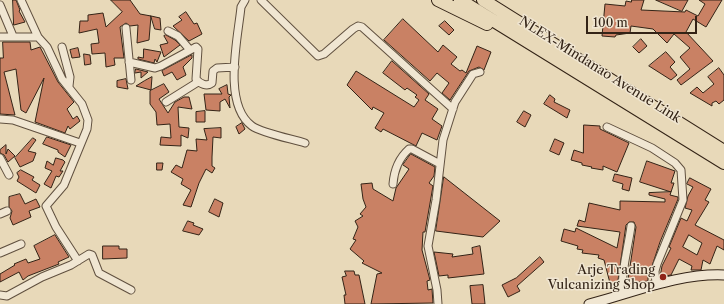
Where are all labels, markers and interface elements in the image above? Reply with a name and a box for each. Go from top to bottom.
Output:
scale bar [588,8,699,34]
street label: NLEX-Mindanao Avenue Link [516,14,684,126]
text: 100 m [593,15,628,30]
place label: Arje Trading Vulcanizing Shop [548,262,655,293]
marker: Arje Trading Vulcanizing Shop [658,272,668,282]

